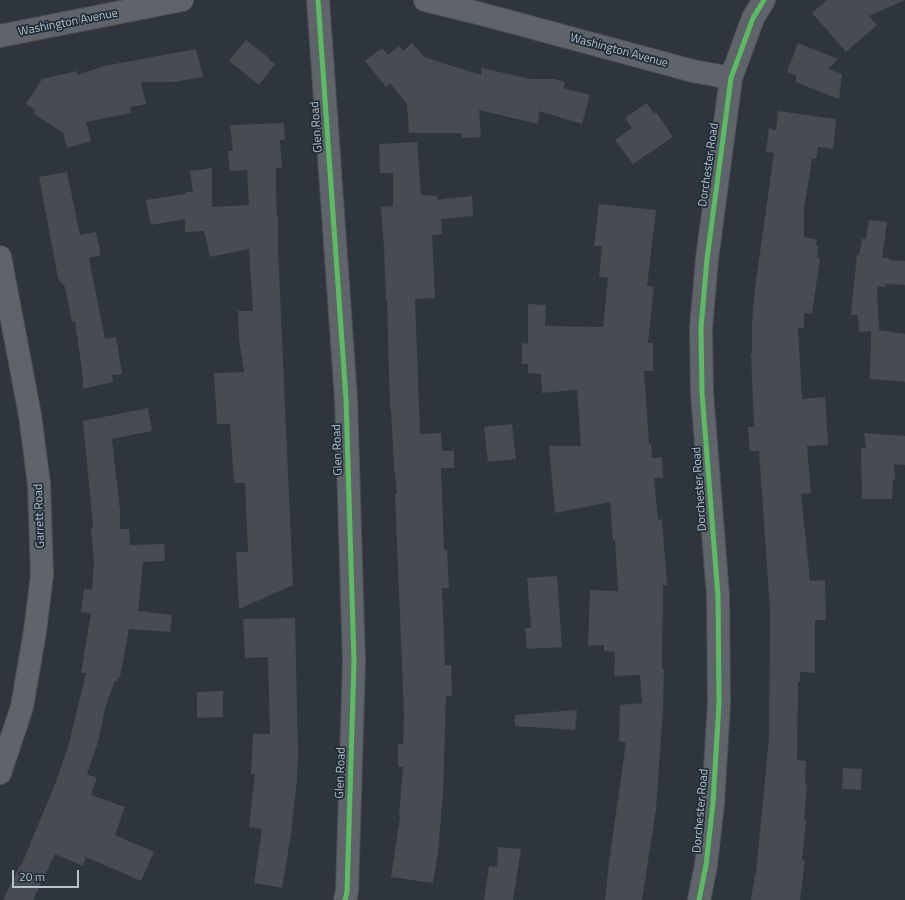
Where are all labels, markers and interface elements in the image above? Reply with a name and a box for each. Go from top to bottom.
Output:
street label: Washington Avenue [17,6,119,40]
street label: Washington Avenue [568,31,670,71]
street label: Glen Road [308,101,326,153]
street label: Dorchester Road [696,122,722,208]
street label: Glen Road [330,424,346,476]
street label: Dorchester Road [690,446,710,532]
street label: Garrett Road [32,483,48,549]
street label: Glen Road [333,747,349,799]
street label: Dorchester Road [690,768,712,854]
scale bar [14,862,81,888]
text: 20 m [19,867,45,886]

